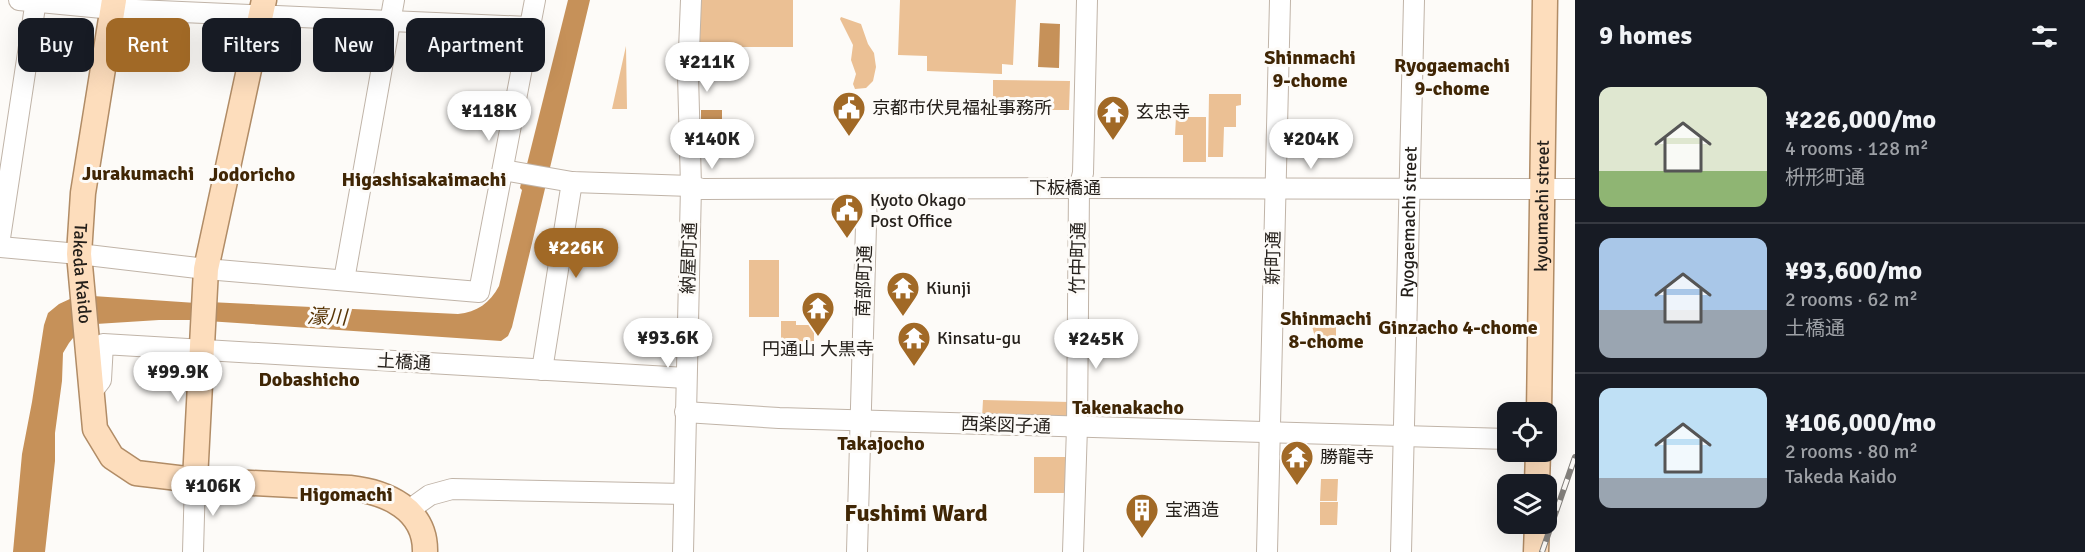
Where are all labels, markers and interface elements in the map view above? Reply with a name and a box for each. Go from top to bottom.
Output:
chip: Buy [18,18,94,72]
chip: Rent [106,18,190,72]
chip: Filters [202,18,301,72]
chip: New [313,18,394,72]
chip: Apartment [406,18,545,72]
text: 9 homes [1599,20,1692,52]
icon: filters [2028,20,2061,53]
pin: ¥211K [665,42,749,93]
district label: Shinmachi 9-chome [1264,45,1356,93]
text: ¥211K [679,49,735,74]
district label: Ryogaemachi 9-chome [1394,53,1510,101]
public building icon: 京都市伏見福祉事務所 [831,90,867,137]
pin: ¥118K [447,91,531,142]
temple icon: 玄忠寺 [1095,94,1131,141]
place label: 京都市伏見福祉事務所 [872,97,1052,119]
text: ¥118K [461,98,517,123]
place label: 玄忠寺 [1136,101,1190,123]
text: ¥226,000/mo [1785,104,1936,136]
icon: home [1647,111,1719,183]
pin: ¥140K [670,119,754,170]
pin: ¥204K [1269,119,1353,170]
text: ¥140K [684,126,740,151]
text: ¥204K [1283,126,1339,151]
text: 4 rooms · 128 m² [1785,136,1929,161]
street label: kyoumachi street [1530,140,1554,272]
street label: Ryogaemachi street [1396,146,1422,298]
district label: Jurakumachi [82,161,194,186]
district label: Jodoricho [209,162,295,187]
text: 枡形町通 [1785,165,1865,190]
district label: Higashisakaimachi [342,167,506,192]
street label: 下板橋通 [1029,177,1101,199]
place label: Kyoto Okago Post Office [870,189,966,232]
public building icon: Kyoto Okago Post Office [829,192,865,239]
street label: Takeda Kaido [68,222,96,324]
street label: 納屋町通 [677,222,701,294]
street label: 竹中町通 [1066,222,1090,294]
pin: ¥226K [534,228,618,279]
street label: 新町通 [1262,231,1284,285]
text: ¥226K [548,235,604,260]
street label: 南部町通 [852,245,876,317]
text: ¥93,600/mo [1785,255,1922,287]
icon: home [1647,262,1719,334]
temple icon: Kiunji [885,270,921,317]
place label: Kiunji [926,277,971,299]
text: 2 rooms · 62 m² [1785,287,1918,312]
temple icon: 円通山 大黒寺 [800,290,836,337]
water label: 濠川 [307,304,349,330]
district label: Shinmachi 8-chome [1280,306,1372,354]
district label: Ginzacho 4-chome [1378,315,1538,340]
text: 土橋通 [1785,316,1845,341]
pin: ¥93.6K [619,318,717,369]
pin: ¥245K [1054,319,1138,370]
temple icon: Kinsatu-gu [896,320,932,367]
text: ¥93.6K [637,325,699,350]
text: ¥245K [1068,326,1124,351]
place label: Kinsatu-gu [937,327,1021,349]
place label: 円通山 大黒寺 [762,338,874,360]
street label: 土橋通 [376,350,432,374]
pin: ¥99.9K [129,352,227,403]
text: ¥99.9K [147,359,209,384]
district label: Dobashicho [258,367,360,392]
district label: Takenakacho [1072,395,1184,420]
map controls [1497,402,1557,534]
button: locate [1497,402,1557,462]
text: ¥106,000/mo [1785,407,1936,439]
street label: 西楽図子通 [961,412,1051,438]
icon: home [1647,412,1719,484]
district label: Takajocho [837,431,925,456]
temple icon: 勝龍寺 [1279,439,1315,486]
text: 2 rooms · 80 m² [1785,439,1918,464]
place label: 勝龍寺 [1320,446,1374,468]
text: Takeda Kaido [1785,464,1897,489]
pin: ¥106K [171,466,255,517]
text: ¥106K [185,473,241,498]
button: layers [1497,474,1557,534]
district label: Higomachi [299,482,393,507]
building icon: 宝酒造 [1124,492,1160,539]
district label: Fushimi Ward [844,498,988,528]
place label: 宝酒造 [1165,499,1219,521]

